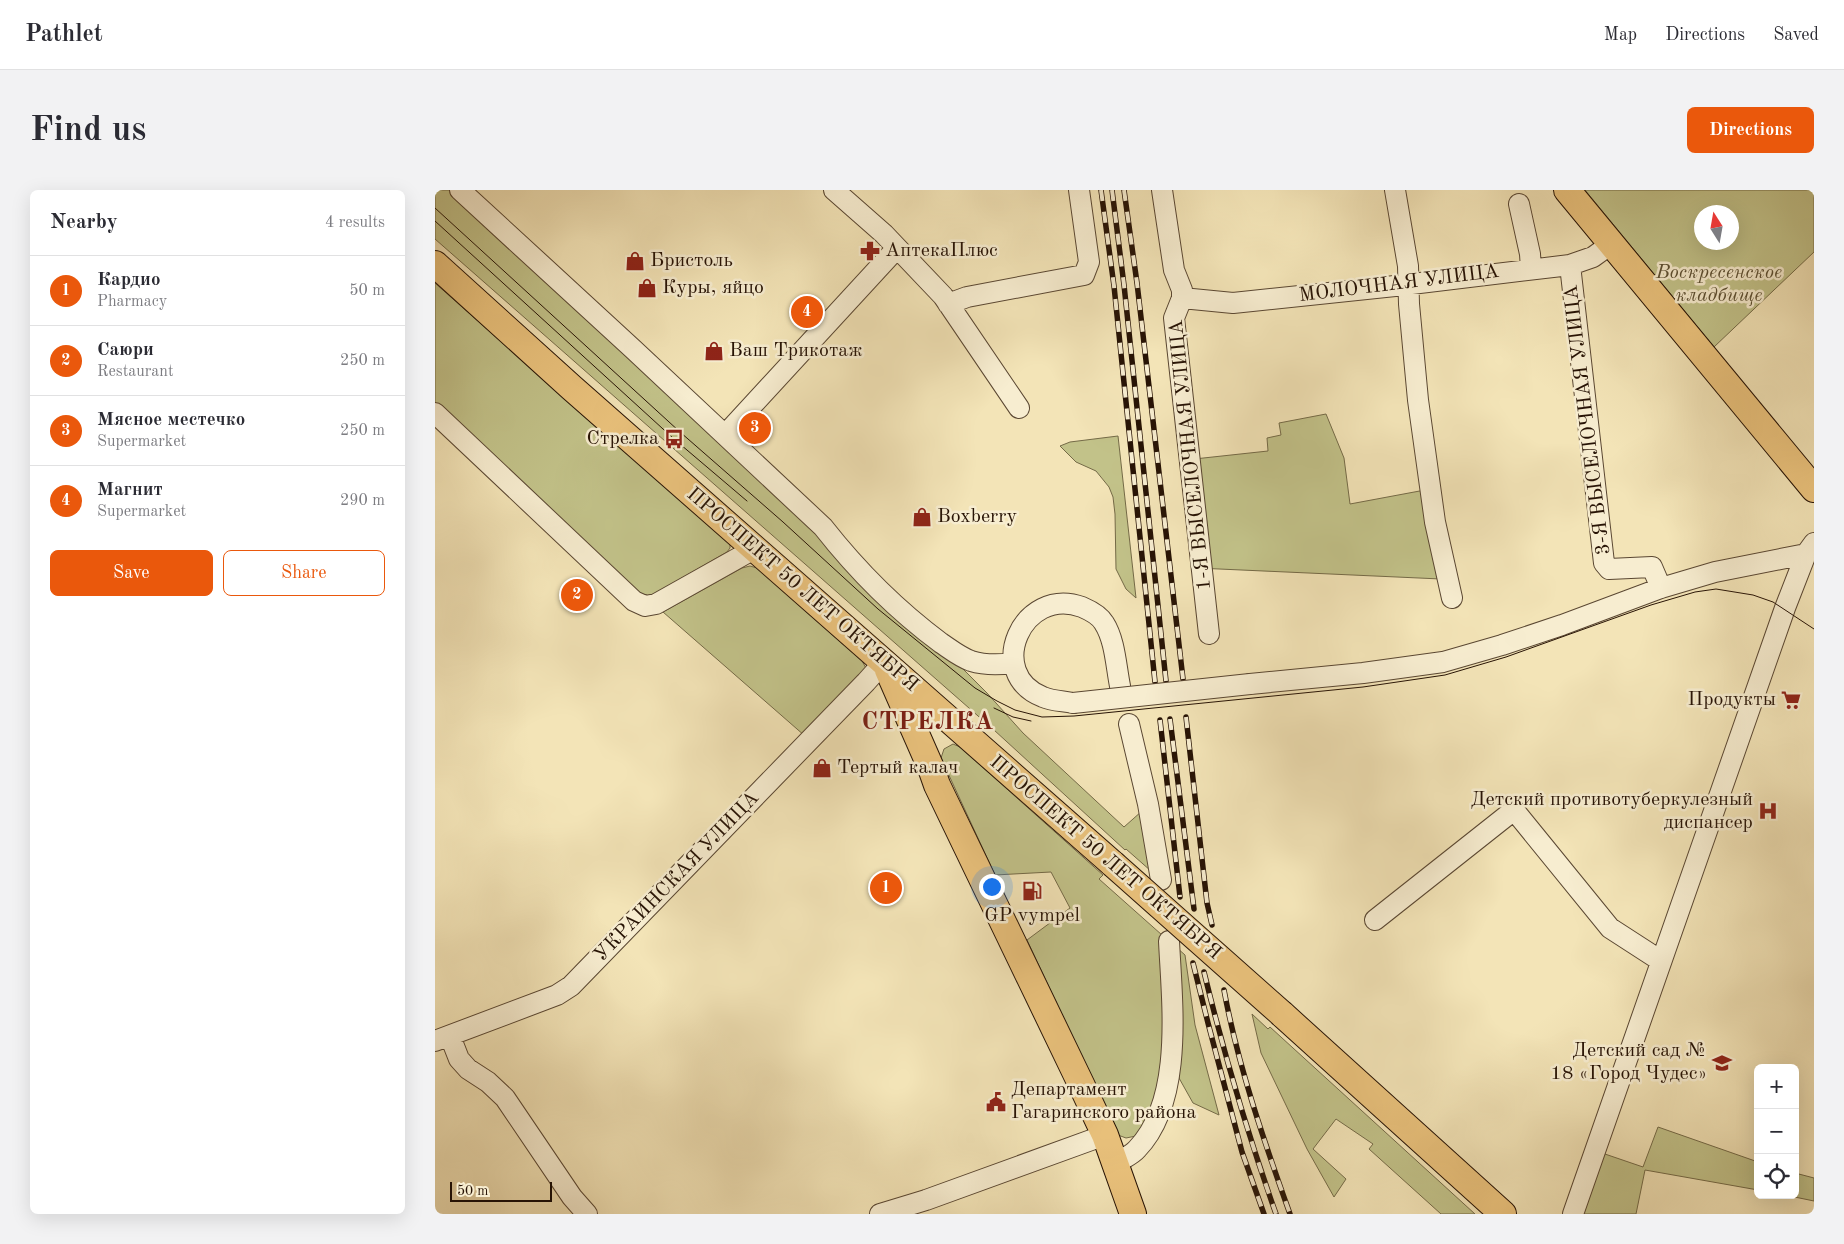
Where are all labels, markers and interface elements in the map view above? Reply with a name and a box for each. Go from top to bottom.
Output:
text: Pathlet [25,23,103,47]
text: Map [1604,26,1637,44]
text: Directions [1665,26,1745,44]
text: Saved [1773,26,1819,44]
button: Directions [1687,107,1814,153]
text: Find us [30,113,146,148]
north arrow [1694,205,1739,250]
text: Nearby [50,212,118,233]
text: 4 results [325,215,385,231]
pharmacy icon: АптекаПлюс [859,240,881,262]
place label: АптекаПлюс [885,241,998,261]
shop icon: Бристоль [624,250,646,272]
place label: Бристоль [650,251,733,271]
street label: МОЛОЧНАЯ УЛИЦА [1298,262,1500,306]
park label: Воскресенское кладбище [1655,263,1782,306]
text: Кардио [97,271,160,290]
shop icon: Куры, яйцо [636,277,658,299]
place label: Куры, яйцо [662,278,764,298]
text: 1 [61,283,71,299]
text: 50 m [349,283,385,299]
street label: 3-Я ВЫСЕЛОЧНАЯ УЛИЦА [1562,284,1614,556]
pin: 4 [791,293,823,331]
text: Pharmacy [97,294,167,310]
street label: 1-Я ВЫСЕЛОЧНАЯ УЛИЦА [1167,319,1215,591]
shop icon: Ваш Трикотаж [703,340,725,362]
text: Саюри [97,341,154,360]
place label: Ваш Трикотаж [729,341,863,361]
text: 2 [61,353,71,369]
text: 250 m [340,353,385,369]
text: Restaurant [97,364,174,380]
pin: 3 [739,409,771,447]
text: Мясное местечко [97,411,245,430]
text: 3 [61,423,71,439]
text: 250 m [340,423,385,439]
bus stop icon: Стрелка [663,428,685,450]
place label: Стрелка [587,429,659,449]
text: Supermarket [97,434,186,450]
text: Магнит [97,481,163,500]
street label: ПРОСПЕКТ 50 ЛЕТ ОКТЯБРЯ [682,484,922,696]
text: 4 [61,493,71,509]
text: 290 m [340,493,385,509]
text: Supermarket [97,504,186,520]
shop icon: Boxberry [911,506,933,528]
place label: Boxberry [937,507,1017,527]
button: Save [50,550,213,596]
button: Share [223,550,385,596]
pin: 2 [561,576,593,614]
supermarket icon: Продукты [1780,689,1802,711]
place label: Продукты [1687,690,1776,710]
district label: СТРЕЛКА [862,710,994,735]
street label: ПРОСПЕКТ 50 ЛЕТ ОКТЯБРЯ [985,752,1225,964]
shop icon: Тертый калач [811,757,833,779]
place label: Тертый калач [837,758,958,778]
street label: УКРАИНСКАЯ УЛИЦА [591,788,763,966]
place label: Детский противотуберкулезный диспансер [1471,790,1753,833]
hospital icon: Детский противотуберкулезный диспансер [1757,800,1779,822]
pin: 1 [870,869,902,907]
your location [979,874,1005,900]
fuel station icon: GP vympel [1021,880,1043,902]
place label: GP vympel [984,906,1080,926]
place label: Детский сад № 18 «Город Чудес» [1550,1041,1707,1084]
school or university icon: Детский сад № 18 «Город Чудес» [1711,1052,1733,1074]
map controls [1754,1064,1799,1199]
button: + [1754,1064,1799,1109]
place label: Департамент Гагаринского района [1011,1080,1197,1123]
public building icon: Департамент Гагаринского района [985,1091,1007,1113]
button: − [1754,1109,1799,1154]
button: locate [1754,1154,1799,1199]
scale bar [450,1179,553,1202]
text: 50 m [457,1184,488,1198]

